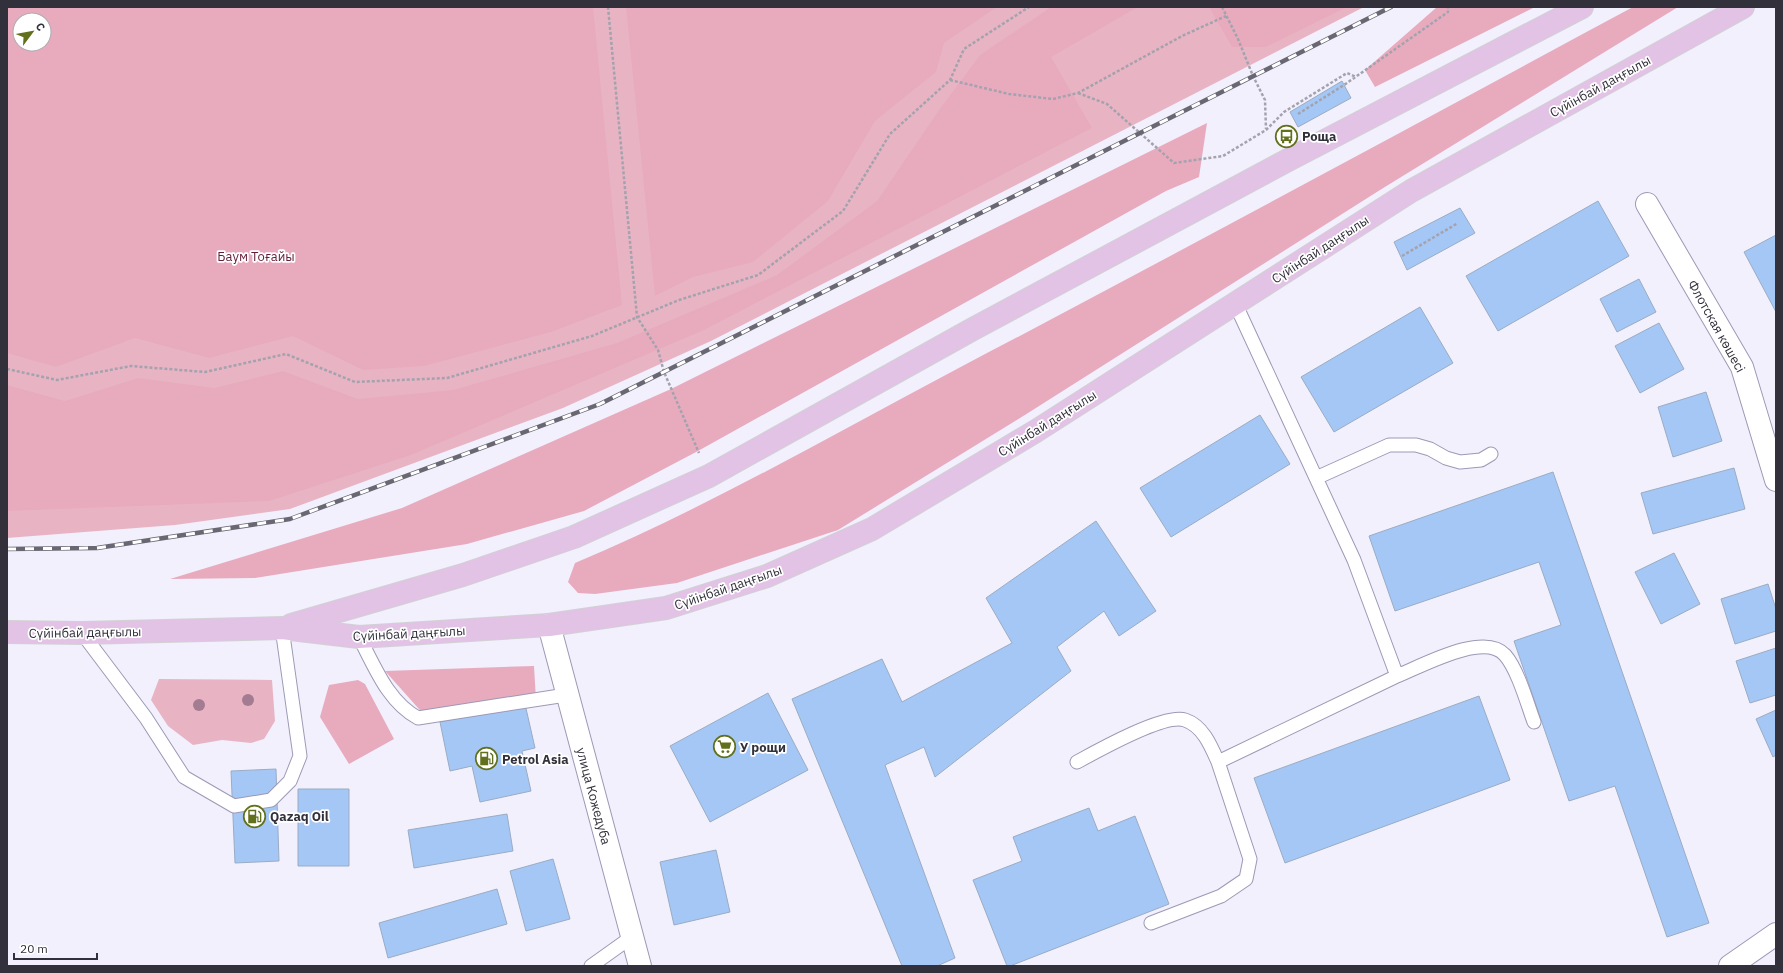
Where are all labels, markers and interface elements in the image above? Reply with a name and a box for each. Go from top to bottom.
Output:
north arrow [12,12,52,52]
text: С [33,20,48,33]
street label: Сүйінбай даңғылы [1547,52,1654,121]
bus stop icon: Роща [1274,123,1300,149]
place label: Роща [1302,128,1336,145]
street label: Сүйінбай даңғылы [1268,212,1372,287]
park label: Баум Тоғайы [217,248,295,265]
street label: Флотская көшесі [1684,277,1749,376]
street label: Сүйінбай даңғылы [995,386,1100,461]
street label: Сүйінбай даңғылы [672,561,784,614]
street label: Сүйінбай даңғылы [352,622,466,645]
street label: Сүйінбай даңғылы [28,623,142,642]
supermarket icon: У рощи [712,734,738,760]
place label: У рощи [740,739,786,756]
fuel station icon: Petrol Asia [473,746,499,772]
street label: улица Кожедуба [572,746,615,847]
place label: Petrol Asia [502,751,569,768]
fuel station icon: Qazaq Oil [242,803,268,829]
place label: Qazaq Oil [270,808,329,825]
scale bar [14,935,97,961]
text: 20 m [20,941,48,956]

